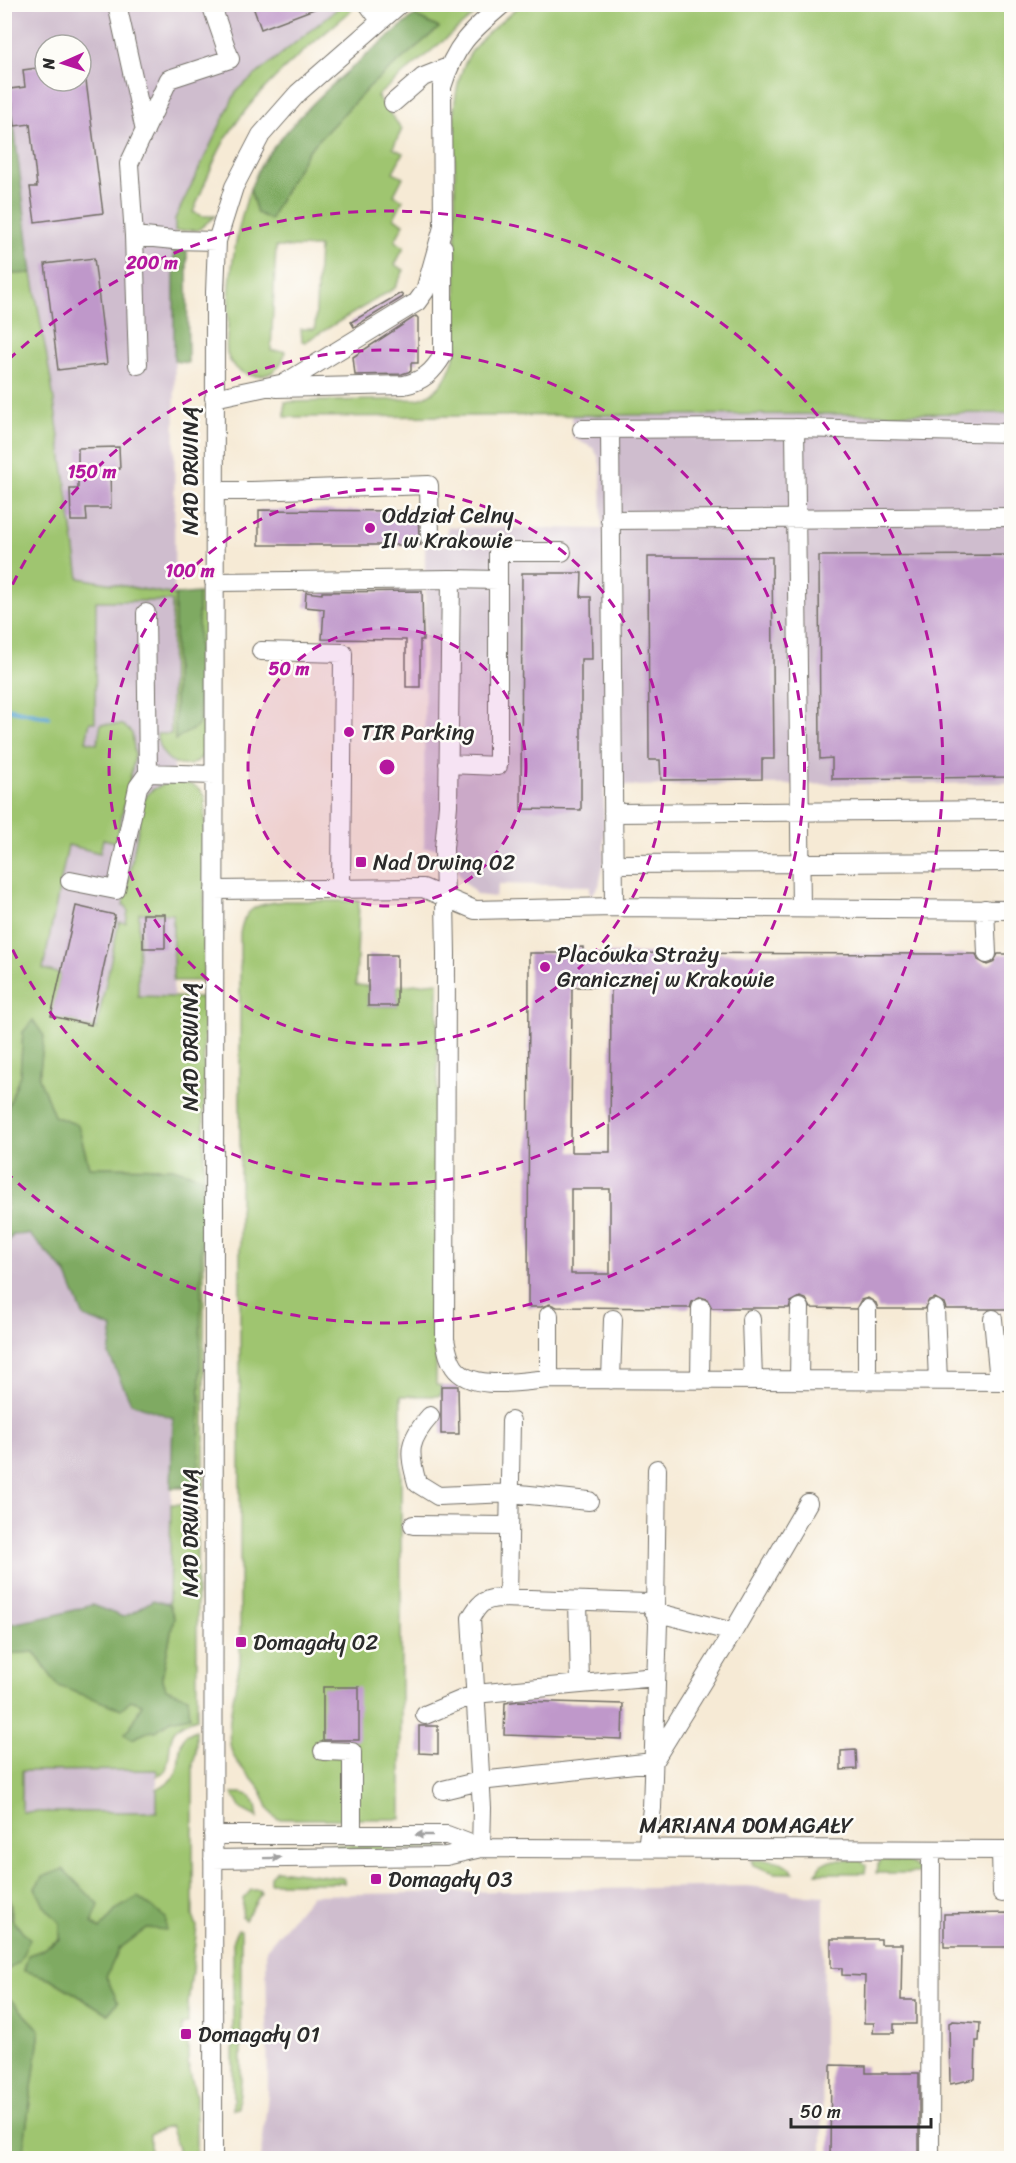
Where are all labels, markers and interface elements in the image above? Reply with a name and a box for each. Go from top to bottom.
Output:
north arrow [33,33,93,93]
text: N [34,57,63,71]
text: 200 m [125,247,178,279]
street label: NAD DRWINĄ [171,407,210,535]
text: 150 m [68,456,116,488]
place label: Oddział Celny II w Krakowie [381,496,514,560]
marker: Oddział Celny II w Krakowie [363,521,377,535]
text: 100 m [166,555,215,587]
text: 50 m [269,653,310,685]
place label: TIR Parking [361,713,475,752]
marker: TIR Parking [342,725,356,739]
centre of rings [377,757,397,777]
place label: Nad Drwiną 02 [373,843,516,882]
marker: Nad Drwiną 02 [354,855,368,869]
place label: Placówka Straży Granicznej w Krakowie [557,935,775,999]
marker: Placówka Straży Granicznej w Krakowie [538,960,552,974]
street label: NAD DRWINĄ [171,983,210,1111]
street label: NAD DRWINĄ [171,1469,210,1597]
place label: Domagały 02 [253,1623,379,1662]
marker: Domagały 02 [234,1635,248,1649]
street label: MARIANA DOMAGAŁY [639,1806,855,1845]
one-way arrow [415,1830,434,1840]
one-way arrow [262,1853,281,1863]
place label: Domagały 03 [388,1860,513,1899]
marker: Domagały 03 [369,1872,383,1886]
place label: Domagały 01 [198,2015,320,2054]
marker: Domagały 01 [179,2027,193,2041]
scale bar [791,2091,930,2129]
text: 50 m [800,2096,841,2128]

